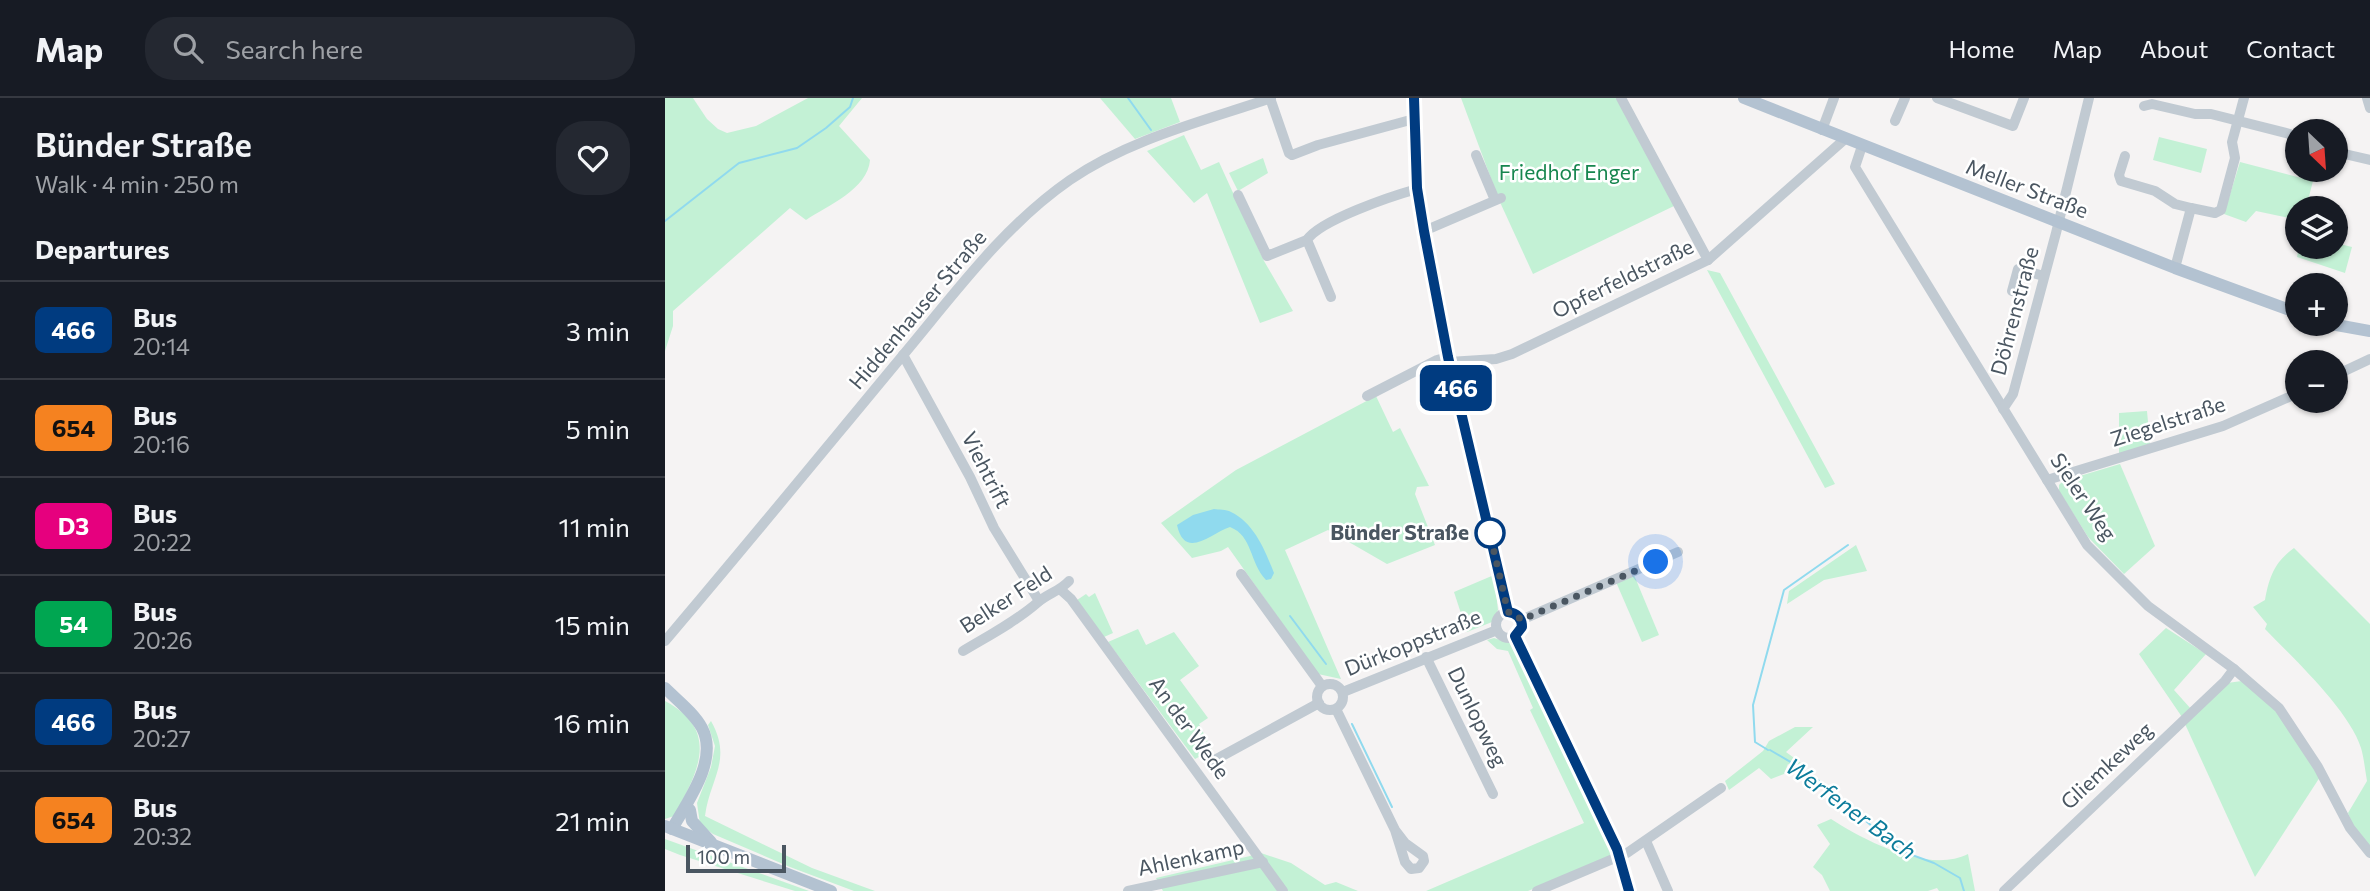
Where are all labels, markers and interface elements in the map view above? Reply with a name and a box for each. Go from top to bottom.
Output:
search box [145,17,635,80]
text: Map [35,28,103,69]
icon: search [169,29,207,67]
text: Search here [225,33,363,64]
text: Home [1949,34,2015,63]
text: Map [2053,34,2102,63]
text: About [2140,34,2208,63]
text: Contact [2246,34,2335,63]
north arrow [2285,119,2349,182]
map controls [2285,119,2348,413]
button: heart [556,121,630,195]
text: Bünder Straße [35,123,252,164]
street label: Meller Straße [1963,153,2092,222]
park label: Friedhof Enger [1499,159,1639,184]
text: Walk · 4 min · 250 m [35,170,239,198]
button: layers [2285,196,2348,259]
street label: Hiddenhauser Straße [843,224,991,394]
text: Departures [35,233,170,264]
street label: Opferfeldstraße [1548,233,1697,323]
street label: Döhrenstraße [1984,243,2043,378]
button: + [2285,273,2348,336]
text: Bus [133,301,177,332]
text: 466 [51,315,96,344]
text: 3 min [566,315,630,346]
text: 20:14 [133,332,190,360]
button: − [2285,350,2348,413]
line badge: 466 [1416,365,1496,411]
text: 466 [1434,373,1478,402]
street label: Ziegelstraße [2107,390,2228,451]
text: Bus [133,399,177,430]
text: 654 [52,413,95,442]
text: 5 min [566,413,630,444]
street label: Viehtrift [958,427,1017,512]
text: 20:16 [133,430,190,458]
street label: Sieler Weg [2046,448,2123,545]
text: Bus [133,497,177,528]
text: D3 [58,511,89,540]
text: 11 min [559,511,630,542]
marker: Bünder Straße [1475,518,1505,548]
place label: Bünder Straße [1330,519,1469,544]
text: 20:22 [133,528,192,556]
your location [1638,544,1673,579]
street label: Belker Feld [955,560,1056,638]
text: Bus [133,595,177,626]
street label: Dürkoppstraße [1341,603,1484,680]
text: 54 [59,609,88,638]
text: 15 min [555,609,630,640]
text: 20:26 [133,626,193,654]
street label: Dunlopweg [1443,662,1513,770]
street label: An der Wede [1145,671,1236,783]
text: Bus [133,693,177,724]
text: 466 [51,707,96,736]
text: 16 min [554,707,630,738]
street label: Gliemkeweg [2055,716,2157,814]
text: 20:27 [133,724,191,752]
water label: Werfener Bach [1781,751,1922,865]
text: Bus [133,791,177,822]
text: 654 [52,805,95,834]
text: 21 min [555,805,630,836]
text: 20:32 [133,822,192,850]
street label: Ahlenkamp [1135,833,1246,880]
scale bar [686,842,786,874]
text: 100 m [697,845,750,868]

